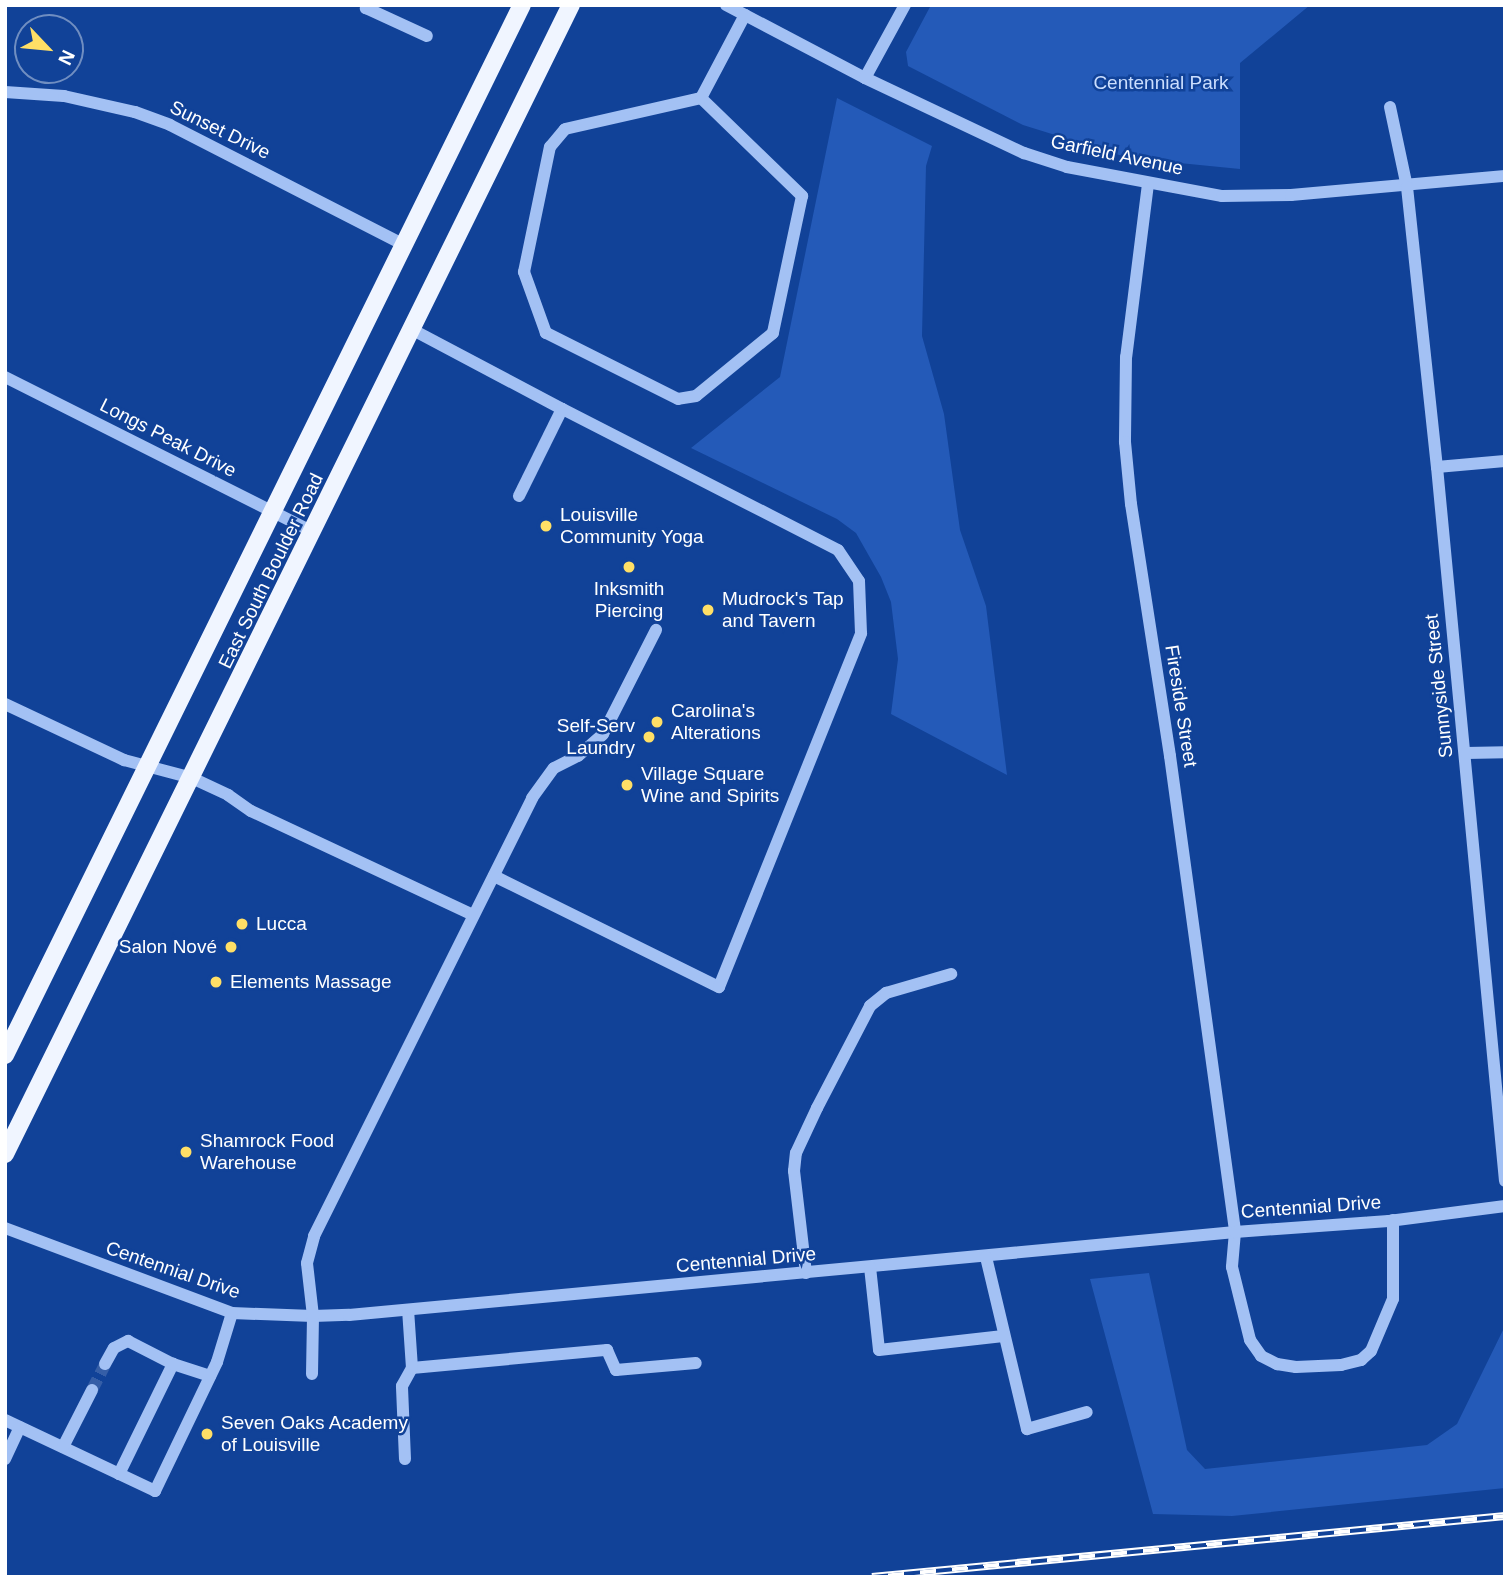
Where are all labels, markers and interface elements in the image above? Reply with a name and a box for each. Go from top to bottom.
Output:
north arrow [14,14,84,84]
text: N [54,47,79,68]
park label: Centennial Park [1093,72,1229,94]
street label: Sunset Drive [166,96,274,164]
street label: Garfield Avenue [1048,130,1186,180]
street label: Longs Peak Drive [96,394,240,482]
street label: East South Boulder Road [214,470,328,672]
place label: Louisville Community Yoga [560,504,704,548]
marker: Louisville Community Yoga [538,518,554,534]
marker: Inksmith Piercing [621,559,637,575]
place label: Inksmith Piercing [594,578,664,622]
place label: Mudrock's Tap and Tavern [722,588,844,632]
marker: Mudrock's Tap and Tavern [700,602,716,618]
street label: Sunnyside Street [1420,613,1458,759]
street label: Fireside Street [1160,643,1202,769]
place label: Carolina's Alterations [671,700,761,744]
marker: Carolina's Alterations [649,714,665,730]
place label: Self-Serv Laundry [557,715,635,759]
marker: Self-Serv Laundry [641,729,657,745]
place label: Village Square Wine and Spirits [641,763,779,807]
marker: Village Square Wine and Spirits [619,777,635,793]
place label: Lucca [256,913,307,935]
marker: Lucca [234,916,250,932]
place label: Salon Nové [119,936,217,958]
marker: Salon Nové [223,939,239,955]
place label: Elements Massage [230,971,392,993]
marker: Elements Massage [208,974,224,990]
place label: Shamrock Food Warehouse [200,1130,334,1174]
marker: Shamrock Food Warehouse [178,1144,194,1160]
street label: Centennial Drive [1240,1191,1382,1223]
street label: Centennial Drive [103,1236,243,1304]
street label: Centennial Drive [675,1243,817,1277]
place label: Seven Oaks Academy of Louisville [221,1412,409,1456]
marker: Seven Oaks Academy of Louisville [199,1426,215,1442]

